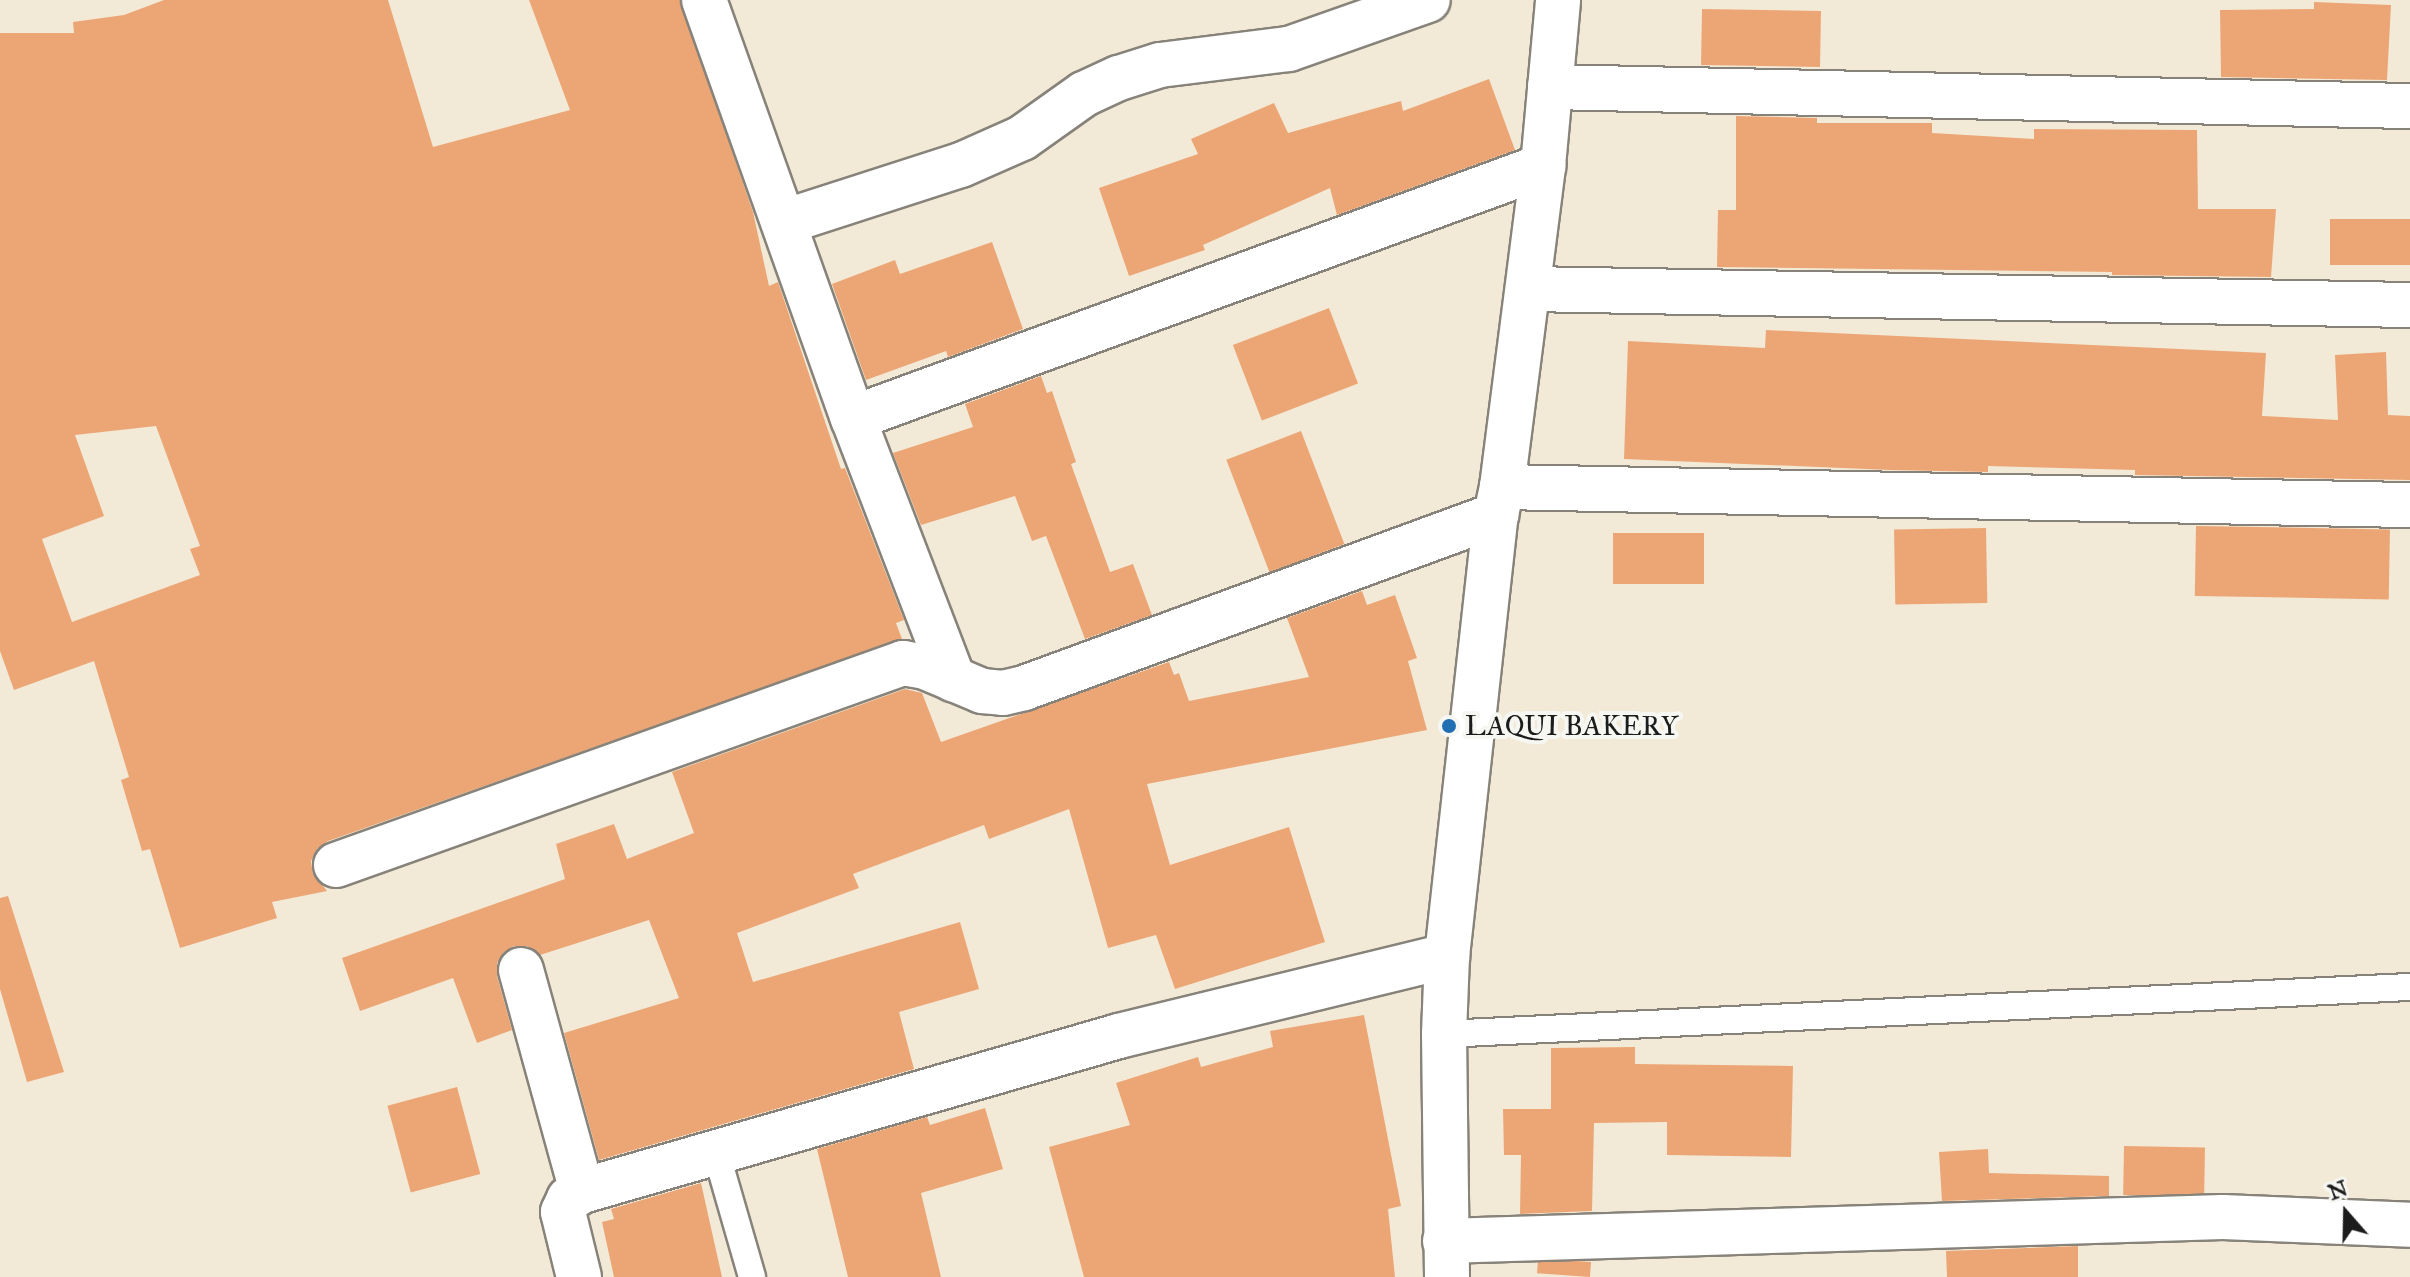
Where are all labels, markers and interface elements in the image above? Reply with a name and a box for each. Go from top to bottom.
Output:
place label: LAQUI BAKERY [1465,709,1679,743]
marker: LAQUI BAKERY [1440,717,1458,735]
north arrow [2306,1173,2386,1253]
text: N [2324,1174,2351,1206]

